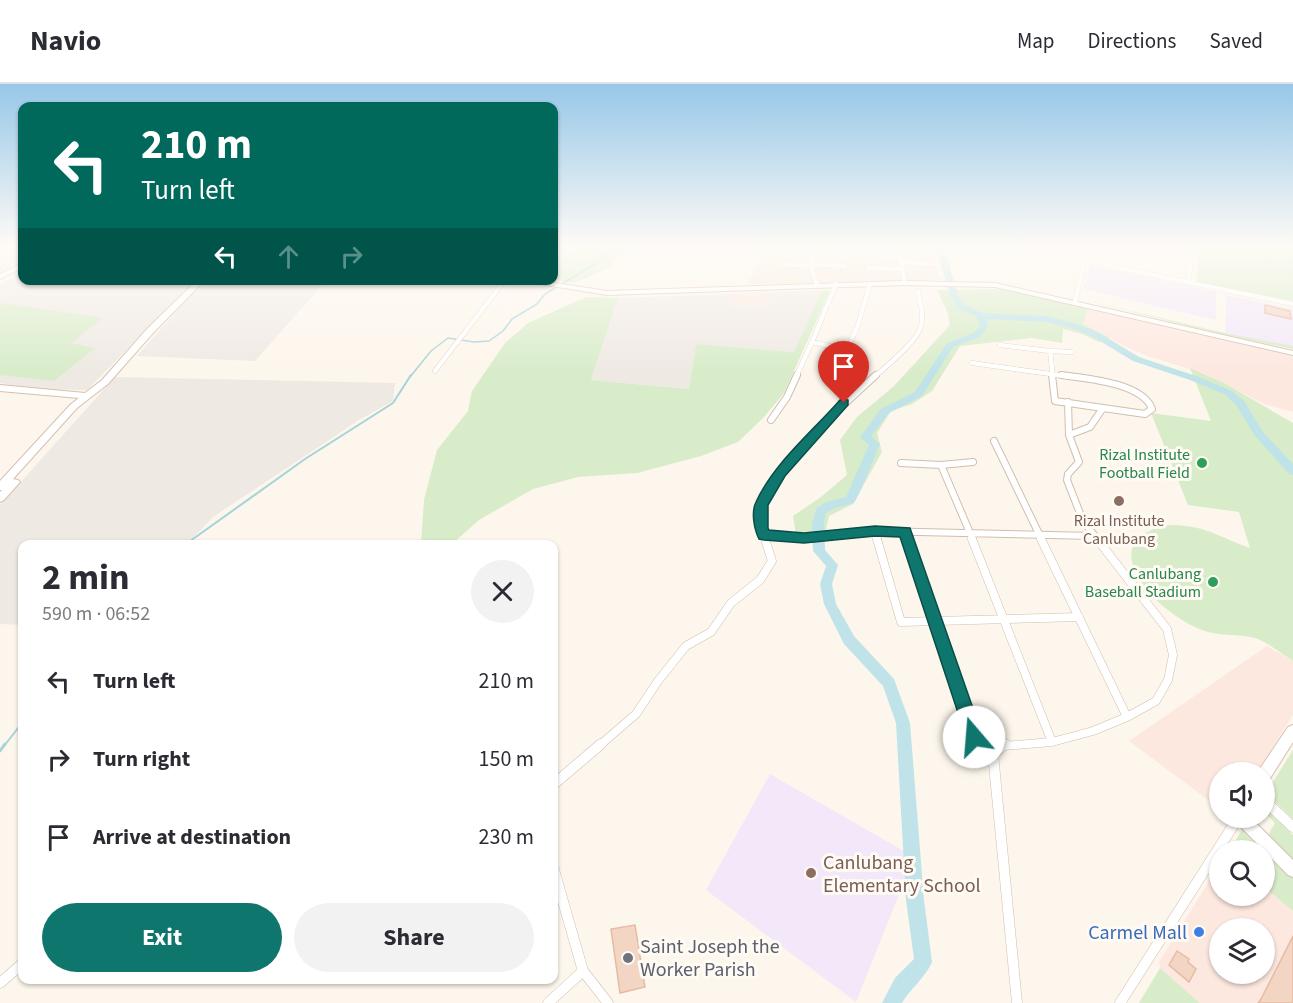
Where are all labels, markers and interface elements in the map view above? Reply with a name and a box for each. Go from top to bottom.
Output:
text: Navio [30,21,101,61]
text: Map [1017,26,1055,56]
text: Directions [1088,26,1176,56]
text: Saved [1209,26,1263,56]
text: 210 m [141,115,252,175]
icon: left [42,126,120,204]
text: Turn left [141,171,235,210]
icon: left [209,240,242,273]
icon: ahead [272,240,305,273]
icon: right [335,240,368,273]
pin [818,341,869,403]
icon: arrive [827,350,860,383]
place label: Rizal Institute Football Field [1099,444,1190,484]
marker: Rizal Institute Football Field [1195,456,1209,470]
marker: Rizal Institute Canlubang [1112,494,1126,508]
place label: Rizal Institute Canlubang [1074,510,1164,550]
text: 2 min [42,552,130,603]
button: close [471,560,534,623]
place label: Canlubang Baseball Stadium [1085,563,1201,603]
marker: Canlubang Baseball Stadium [1206,575,1220,589]
text: 590 m · 06:52 [42,600,150,628]
icon: left [42,665,75,698]
text: Turn left [93,665,175,697]
text: 210 m [479,665,534,697]
position arrow [942,705,1006,769]
icon: right [42,743,75,776]
text: Turn right [93,743,190,775]
text: 150 m [479,743,534,775]
map controls [1209,762,1275,984]
button: sound [1209,762,1275,828]
icon: arrive [42,821,75,854]
text: Arrive at destination [93,821,291,853]
text: 230 m [479,821,534,853]
button: search [1209,840,1275,906]
place label: Canlubang Elementary School [823,849,981,900]
marker: Canlubang Elementary School [804,866,818,880]
button: Exit [42,903,282,972]
button: Share [294,903,534,972]
button: layers [1209,918,1275,984]
place label: Carmel Mall [1088,919,1187,947]
marker: Carmel Mall [1192,925,1206,939]
place label: Saint Joseph the Worker Parish [640,933,780,984]
marker: Saint Joseph the Worker Parish [621,951,635,965]

